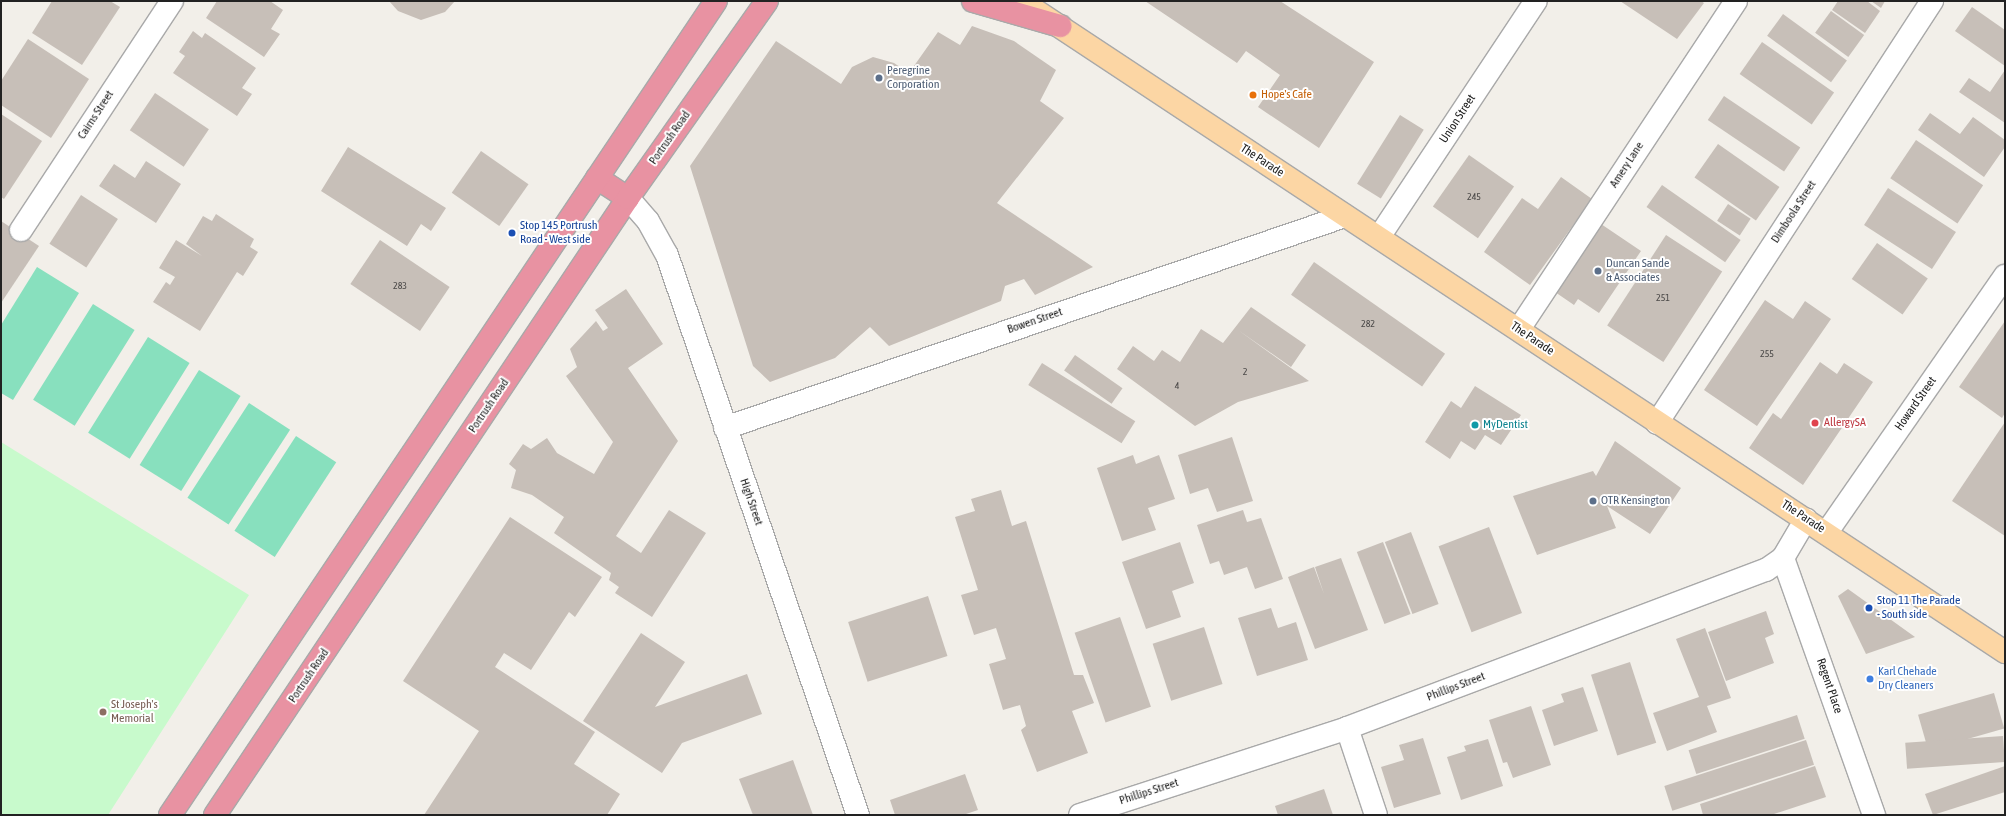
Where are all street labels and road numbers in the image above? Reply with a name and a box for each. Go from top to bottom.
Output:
street label: Cairns Street [75,88,117,142]
street label: Union Street [1437,92,1479,146]
street label: Portrush Road [646,108,694,168]
street label: Amery Lane [1607,139,1647,191]
street label: The Parade [1237,142,1287,180]
street label: Dimboola Street [1768,178,1820,246]
street label: Bowen Street [1005,305,1065,337]
street label: The Parade [1508,319,1556,359]
street label: Howard Street [1892,374,1940,434]
street label: Portrush Road [466,376,512,436]
street label: High Street [736,477,766,527]
street label: The Parade [1778,498,1828,536]
street label: Portrush Road [286,646,332,706]
street label: Regent Place [1813,657,1845,715]
street label: Phillips Street [1425,669,1487,705]
street label: Phillips Street [1118,776,1180,808]

